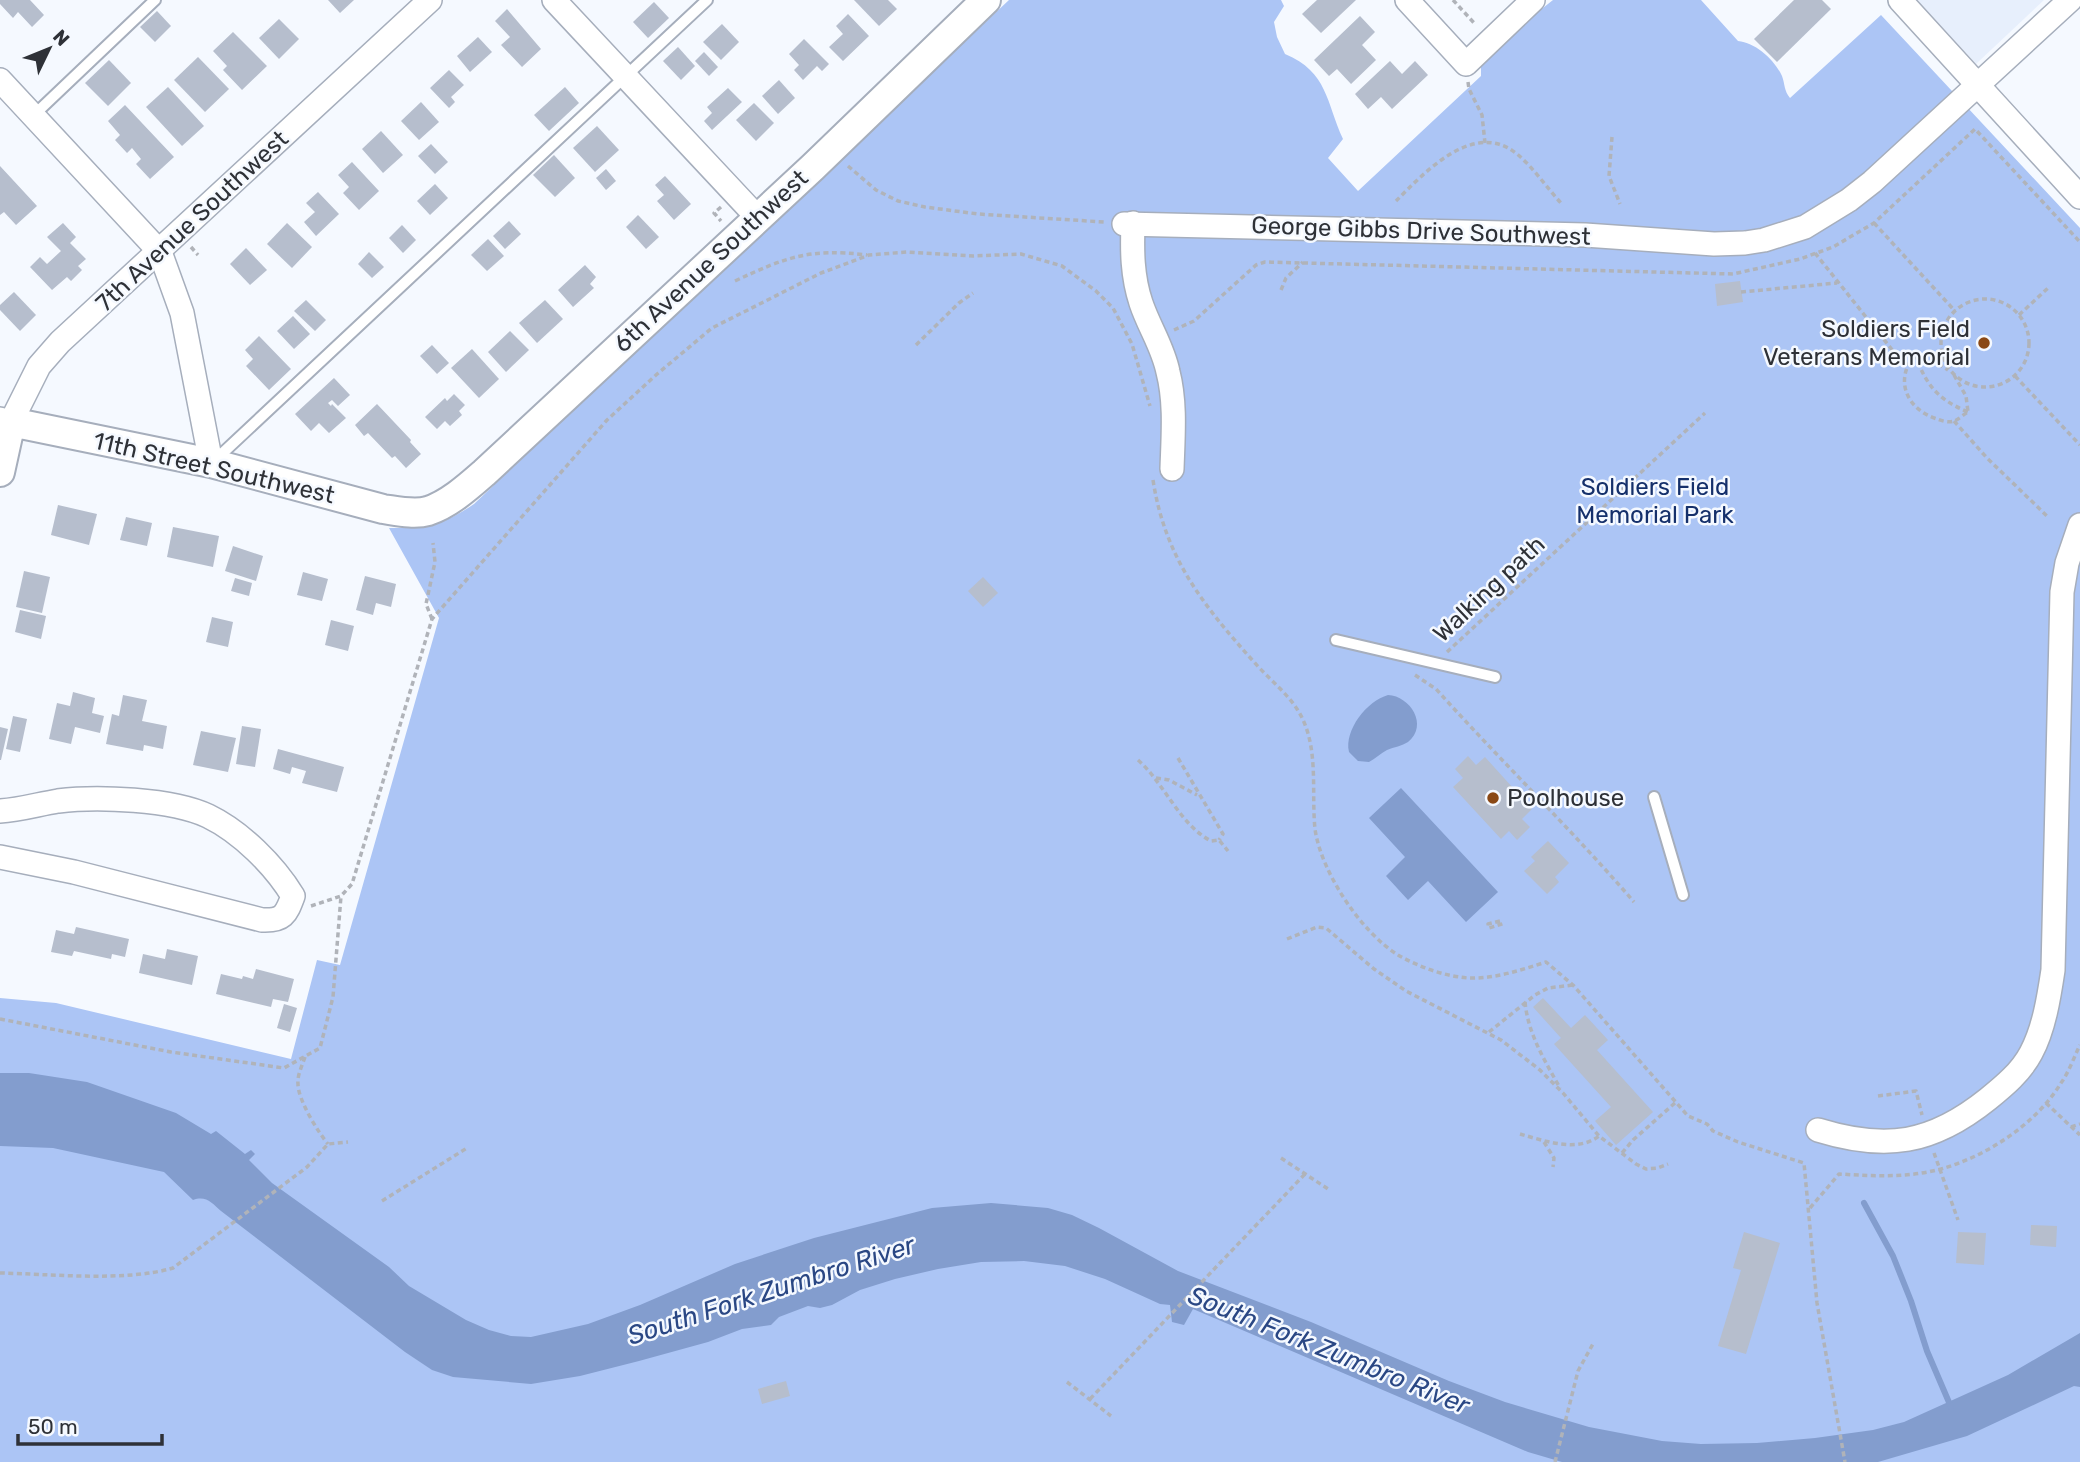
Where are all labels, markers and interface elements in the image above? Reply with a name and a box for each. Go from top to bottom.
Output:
north arrow [14,14,84,84]
text: N [48,25,74,51]
street label: 7th Avenue Southwest [90,125,294,317]
street label: 6th Avenue Southwest [608,164,814,358]
street label: George Gibbs Drive Southwest [1251,211,1591,251]
place label: Soldiers Field Veterans Memorial [1763,315,1970,371]
marker: Soldiers Field Veterans Memorial [1976,335,1992,351]
street label: 11th Street Southwest [91,427,337,509]
park label: Soldiers Field Memorial Park [1576,473,1734,529]
street label: Walking path [1427,530,1551,648]
place label: Poolhouse [1507,784,1624,812]
marker: Poolhouse [1485,790,1501,806]
water label: South Fork Zumbro River [623,1229,920,1352]
water label: South Fork Zumbro River [1184,1280,1475,1422]
scale bar [18,1402,161,1446]
text: 50 m [28,1414,78,1439]

